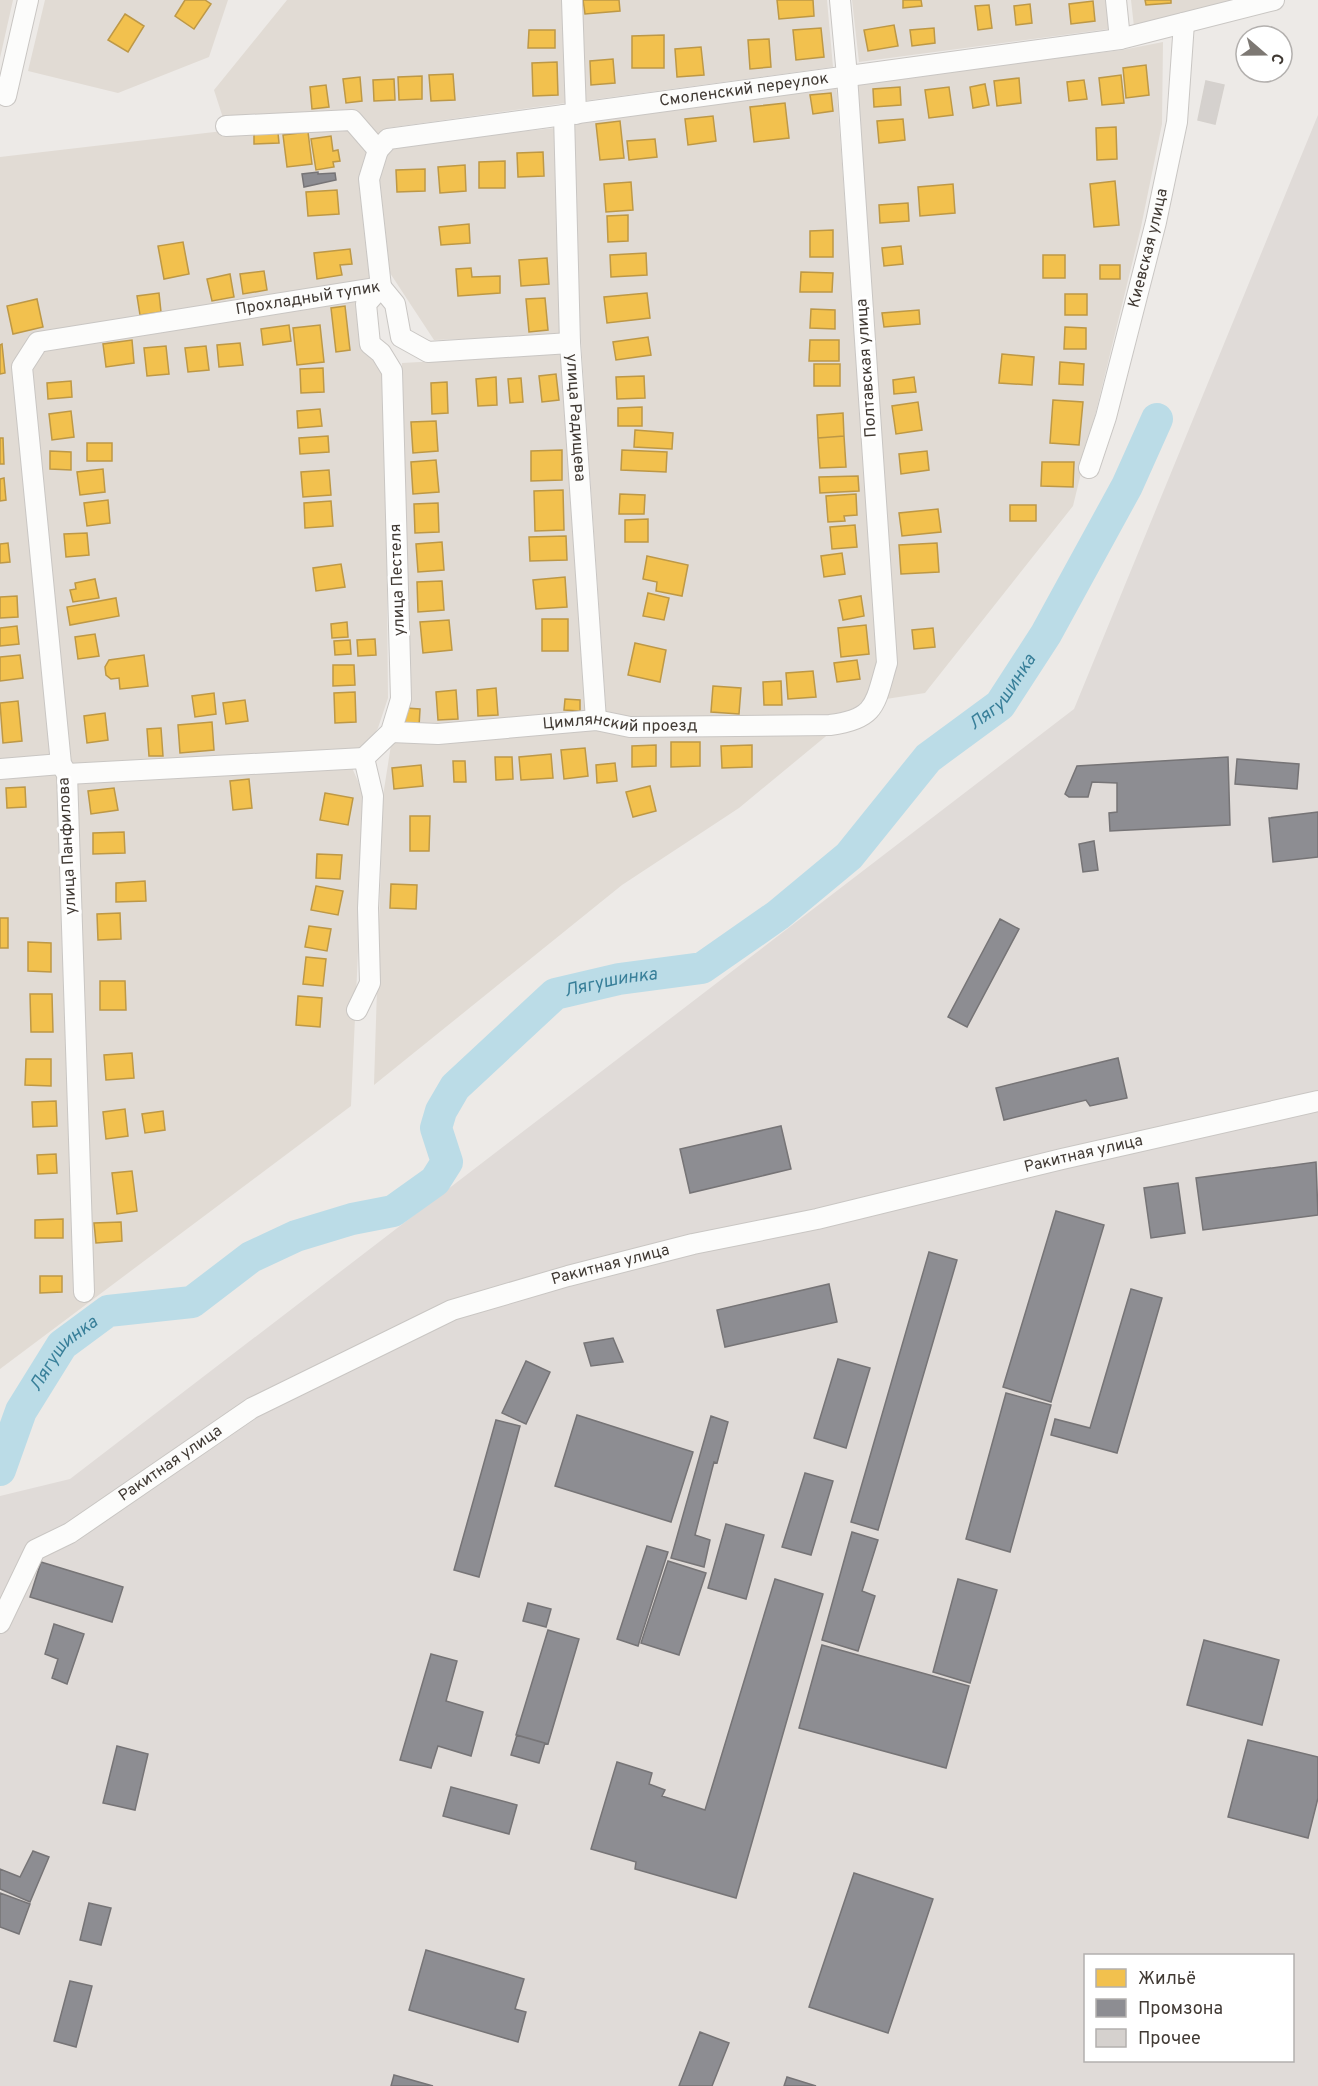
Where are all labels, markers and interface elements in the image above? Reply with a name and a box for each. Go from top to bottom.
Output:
north arrow [1234,24,1294,84]
text: С [1265,50,1287,67]
street label: Смоленский переулок [658,69,830,112]
street label: Киевская улица [1124,187,1173,310]
street label: Прохладный тупик [234,277,382,320]
street label: Полтавская улица [852,298,882,438]
street label: улица Радищева [561,353,590,482]
street label: улица Пестеля [386,523,410,637]
water label: Лягушинка [964,649,1042,736]
street label: Цимлянский проезд [542,710,698,737]
street label: улица Панфилова [54,777,82,915]
water label: Лягушинка [562,962,659,1003]
street label: Ракитная улица [1022,1131,1145,1178]
street label: Ракитная улица [549,1240,672,1290]
water label: Лягушинка [25,1310,103,1396]
street label: Ракитная улица [115,1421,226,1506]
legend [1084,1954,1294,2062]
text: Жильё [1138,1968,1196,1991]
text: Промзона [1138,1998,1223,2021]
text: Прочее [1138,2028,1201,2051]

